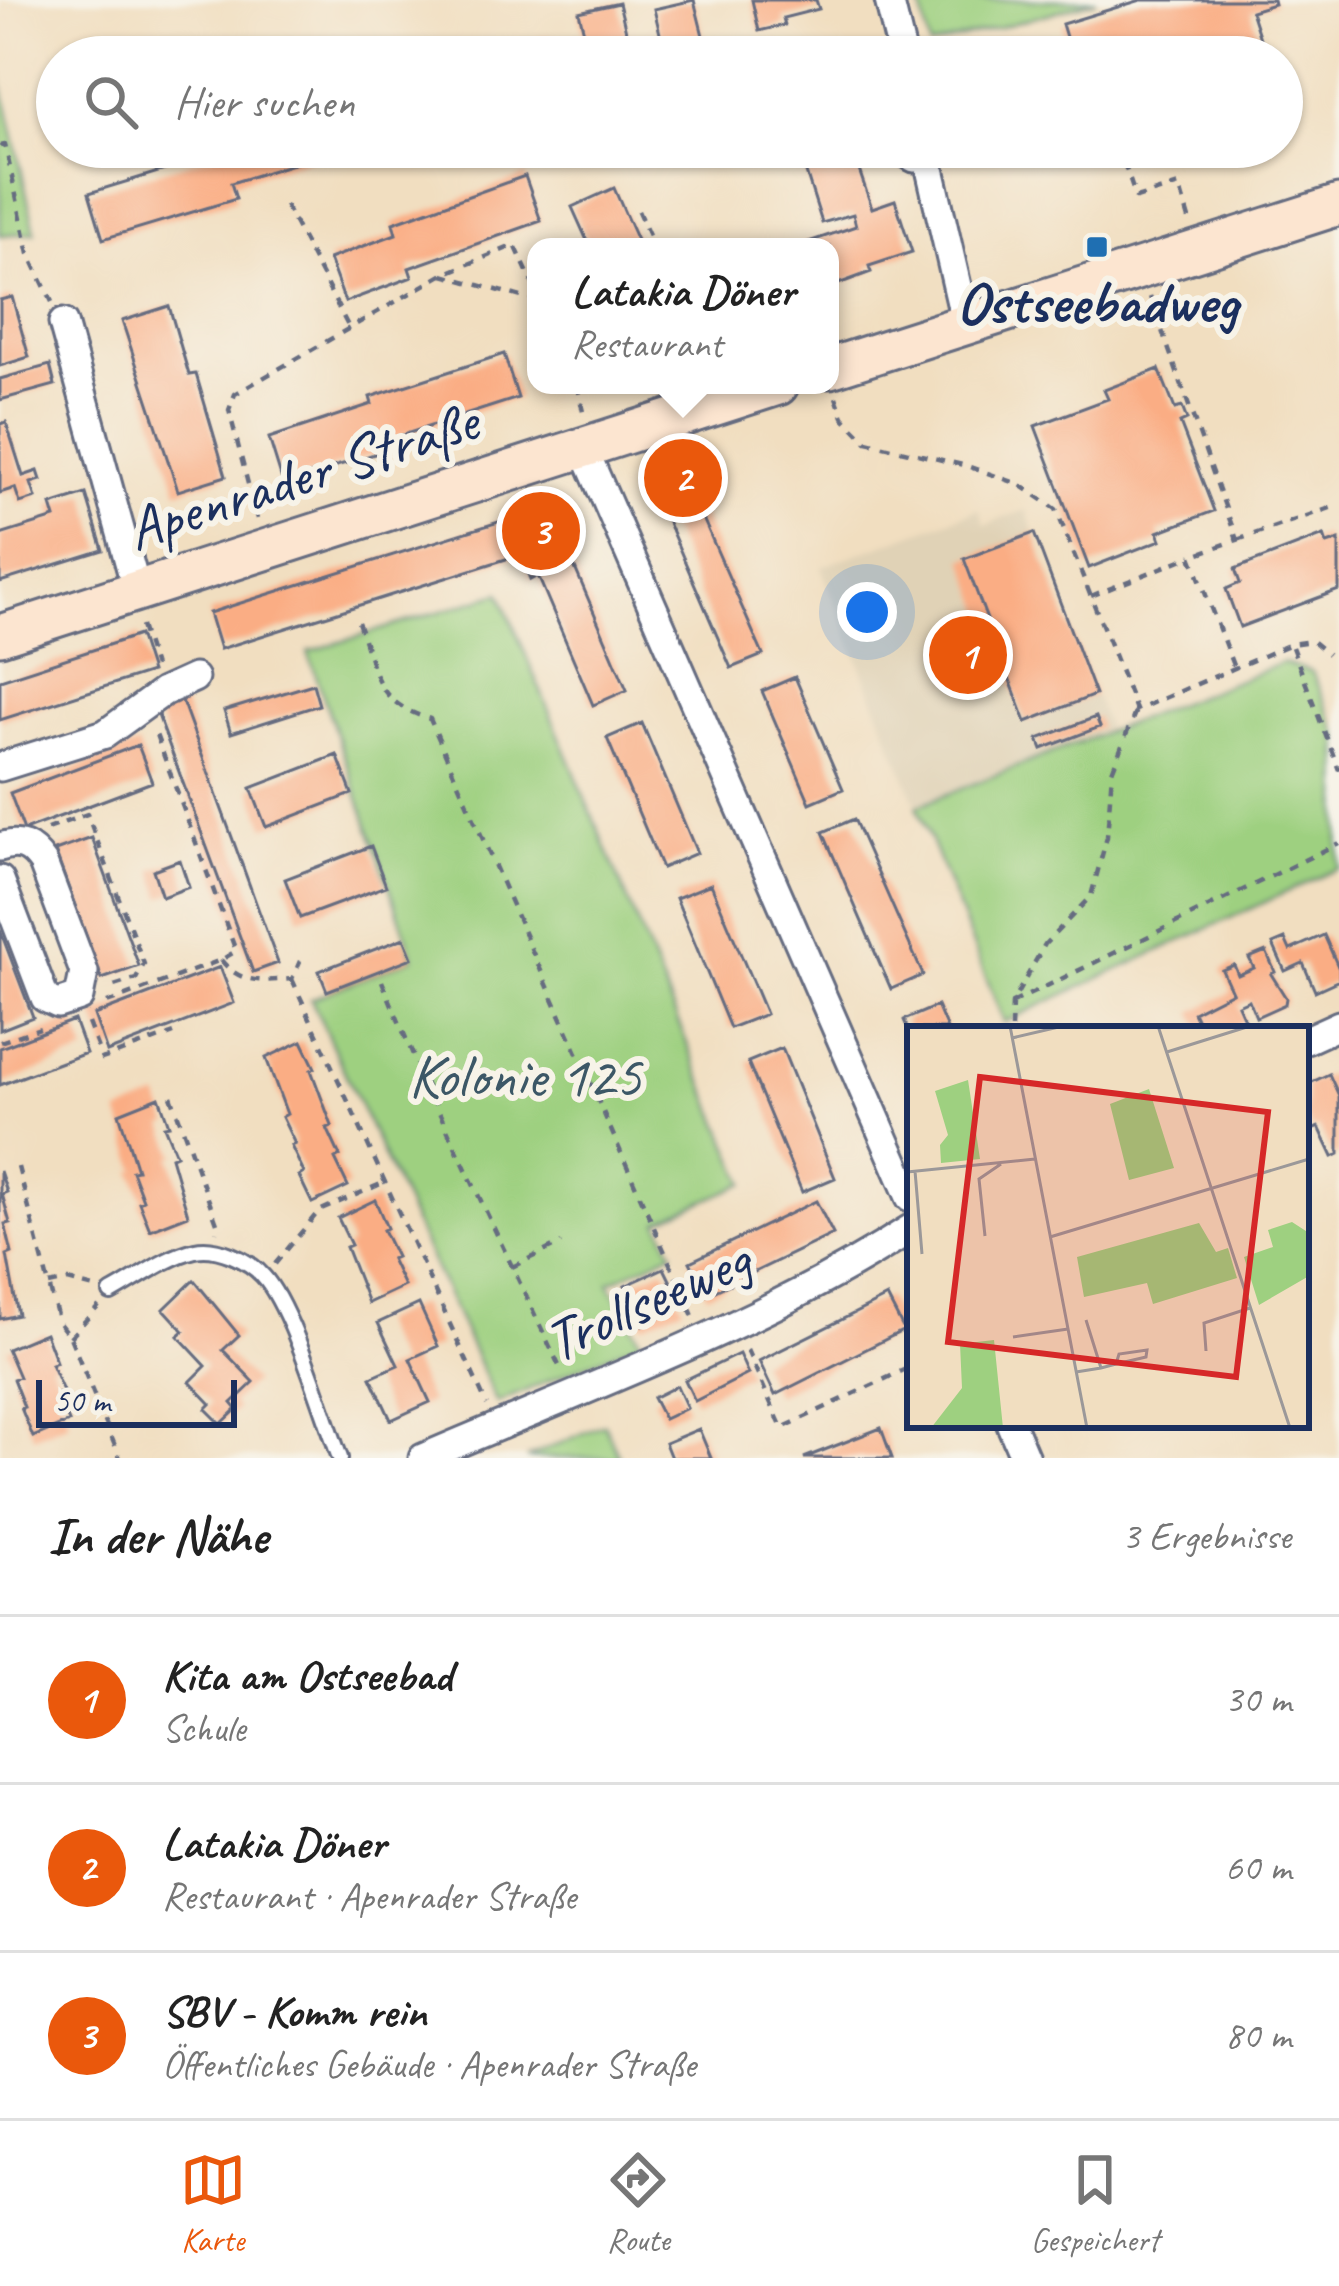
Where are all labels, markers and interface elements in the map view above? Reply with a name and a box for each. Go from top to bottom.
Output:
search box [36,36,1303,168]
icon: search [78,69,144,135]
text: Hier suchen [174,74,354,131]
marker: Ostseebadweg [1084,234,1110,260]
popup [527,238,839,394]
text: Latakia Döner [571,263,795,320]
place label: Ostseebadweg [956,264,1242,340]
text: Restaurant [571,320,722,369]
street label: Apenrader Straße [117,381,491,567]
pin: 2 [644,433,722,523]
pin: 3 [502,486,580,576]
your location [837,582,897,642]
pin: 1 [929,610,1007,700]
inset map [907,1026,1309,1428]
park label: Kolonie 125 [409,1038,644,1114]
street label: Trollseeweg [532,1220,765,1379]
scale bar [36,1374,237,1427]
text: 50 m [54,1380,110,1422]
text: In der Nähe [48,1504,267,1568]
text: 3 Ergebnisse [1122,1512,1291,1561]
text: Kita am Ostseebad [162,1647,452,1704]
text: 1 [78,1675,96,1724]
text: 30 m [1225,1675,1291,1724]
text: Schule [162,1704,245,1753]
text: Latakia Döner [162,1815,385,1872]
text: 2 [78,1843,96,1892]
text: 60 m [1225,1843,1291,1892]
text: Restaurant · Apenrader Straße [162,1872,576,1921]
text: SBV - Komm rein [162,1983,427,2040]
text: 3 [78,2011,96,2060]
text: 80 m [1225,2011,1291,2060]
text: Öffentliches Gebäude · Apenrader Straße [162,2040,696,2089]
tab: Karte [180,2147,246,2261]
tab: Route [605,2147,671,2261]
tab: Gespeichert [1031,2147,1159,2261]

